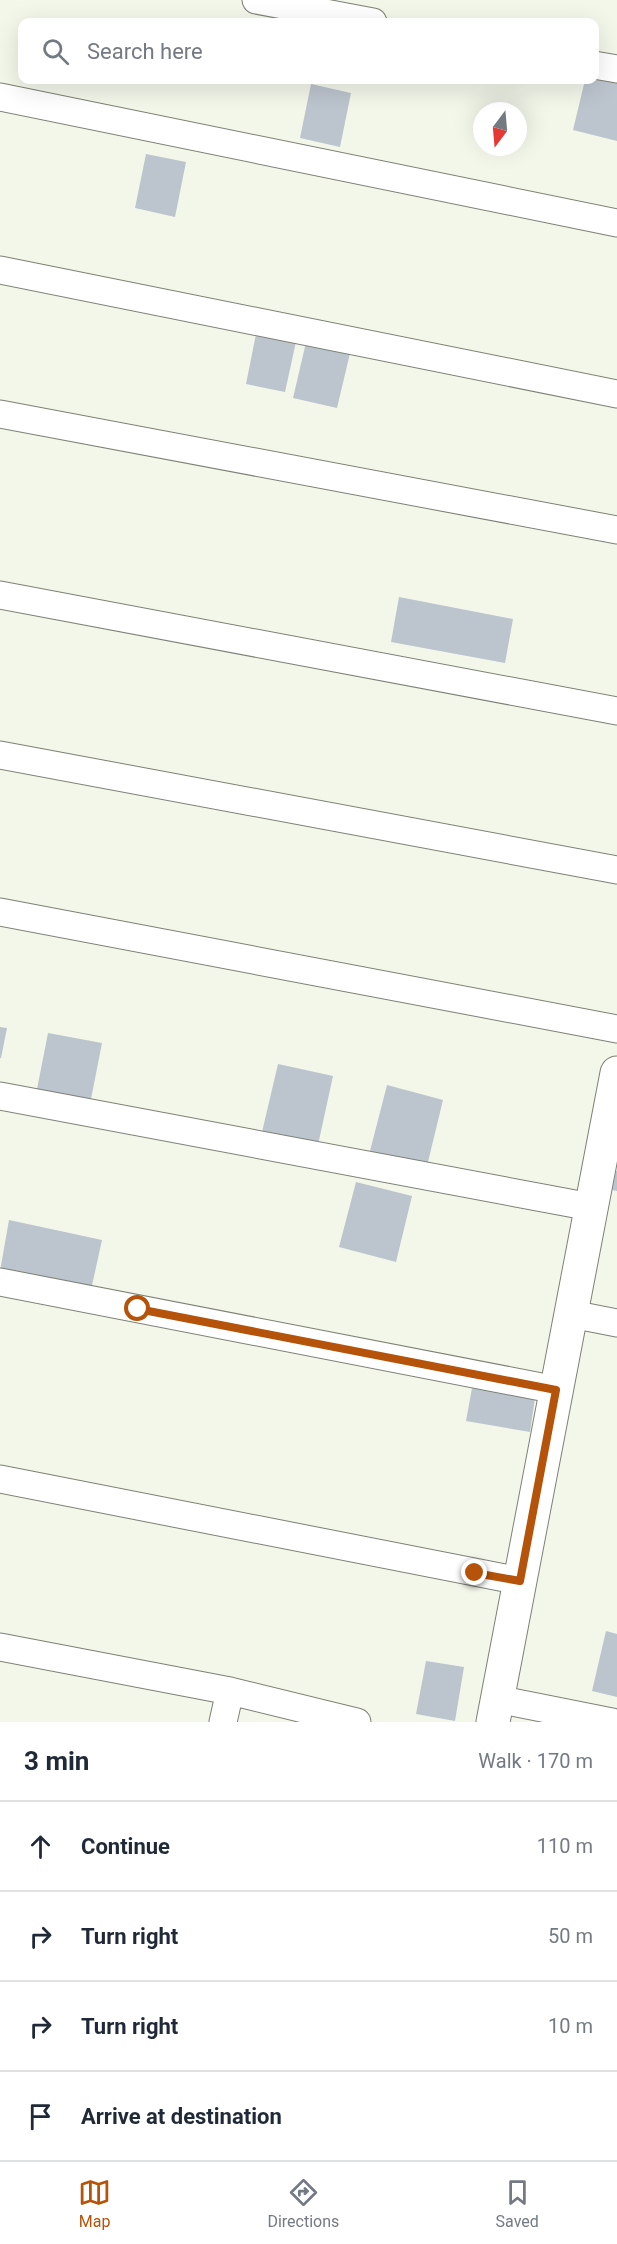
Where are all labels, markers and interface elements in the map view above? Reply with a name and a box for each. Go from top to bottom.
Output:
search box [18,18,599,84]
icon: search [39,35,72,68]
text: Search here [87,39,203,64]
north arrow [473,102,527,156]
route start [124,1295,150,1321]
route end [461,1559,487,1585]
text: 3 min [24,1746,89,1776]
text: Walk · 170 m [478,1749,593,1773]
icon: ahead [24,1830,57,1863]
text: Continue [81,1834,170,1859]
text: 110 m [537,1834,593,1858]
icon: right [24,1920,57,1953]
text: Turn right [81,1924,178,1949]
text: 50 m [548,1924,593,1948]
icon: right [24,2010,57,2043]
text: Turn right [81,2014,178,2039]
text: 10 m [548,2014,593,2038]
icon: arrive [24,2100,57,2133]
text: Arrive at destination [81,2104,282,2129]
tab: Map [78,2176,111,2231]
tab: Directions [267,2176,339,2231]
tab: Saved [496,2176,539,2231]

